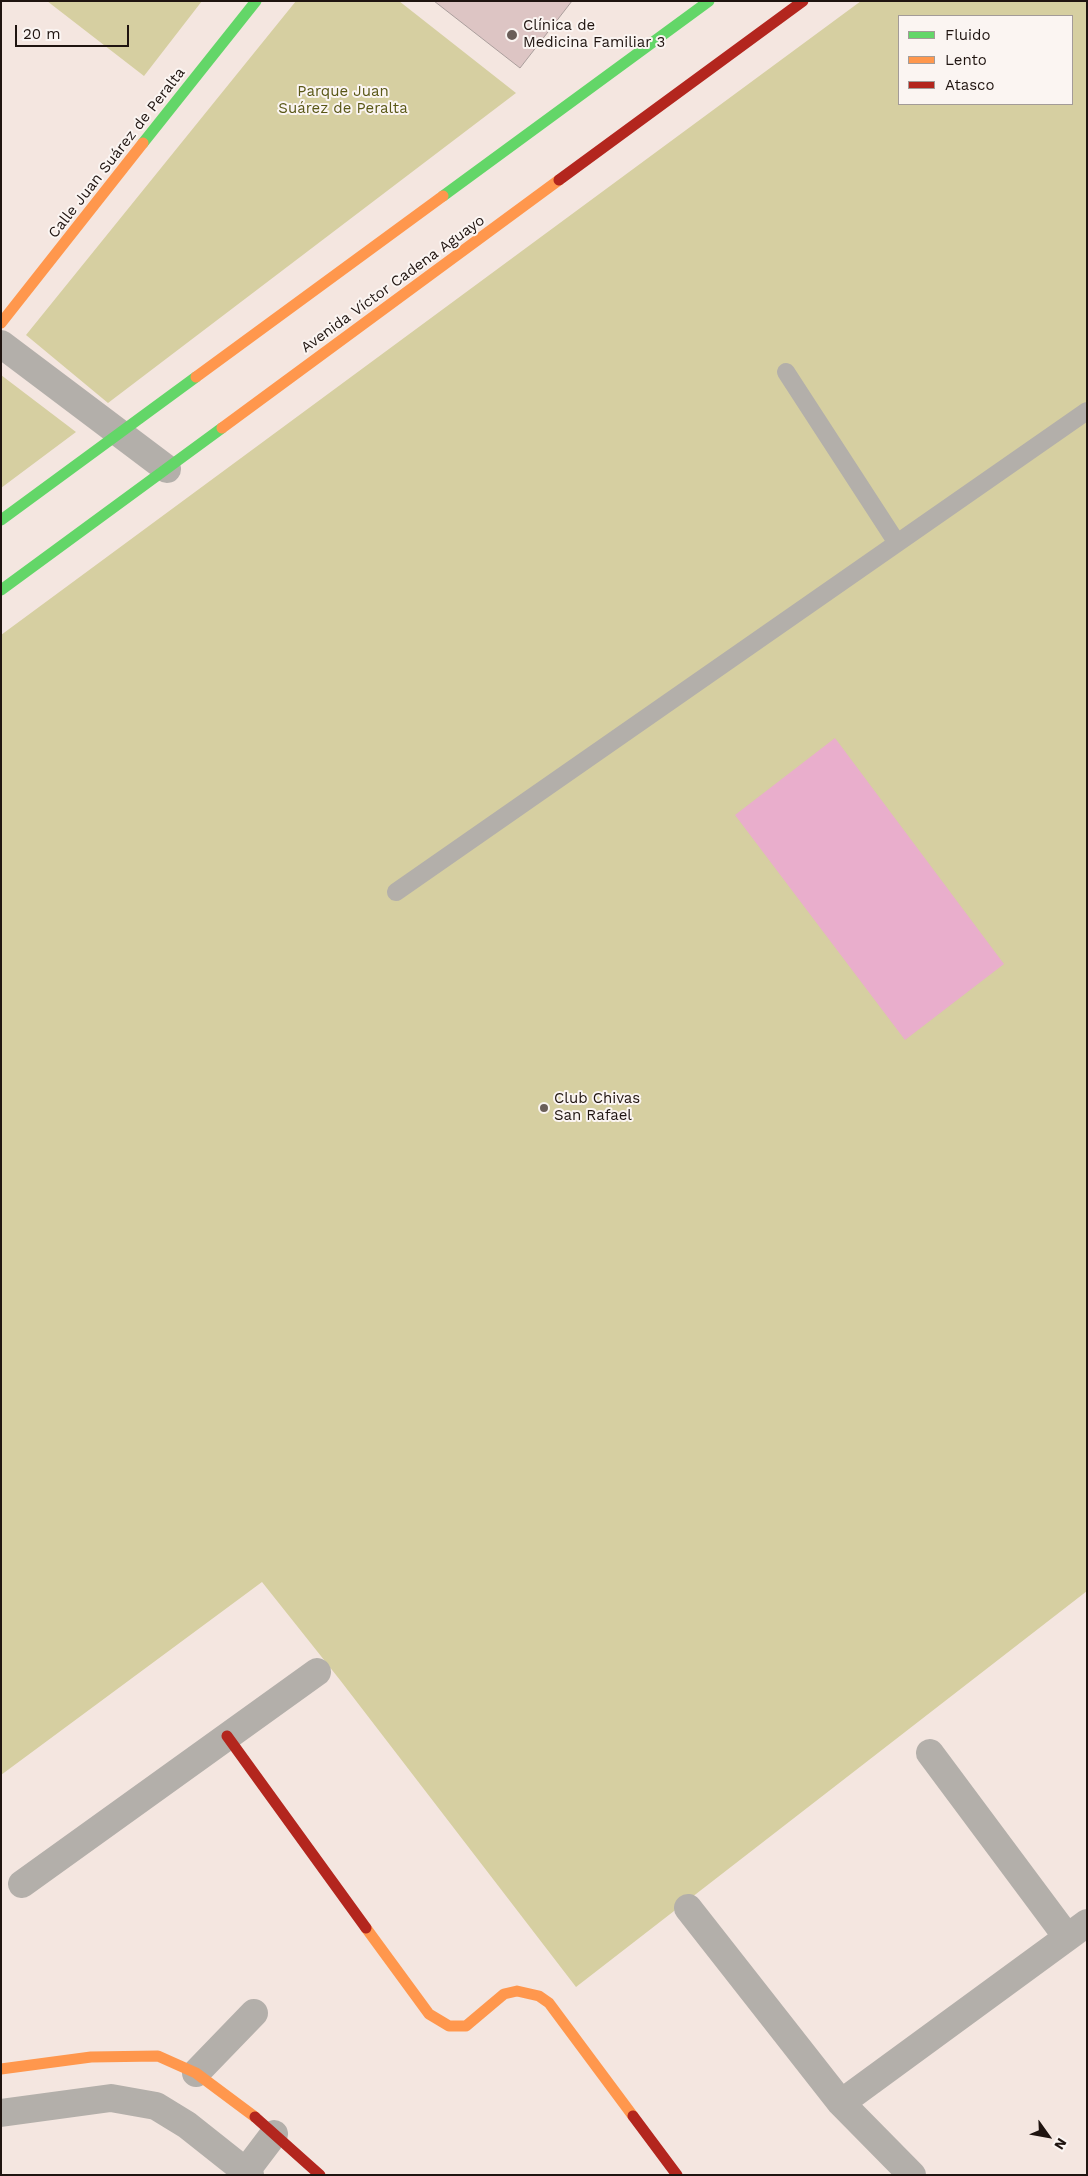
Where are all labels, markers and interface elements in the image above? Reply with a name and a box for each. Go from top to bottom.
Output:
scale bar [18,15,131,47]
legend [898,15,1073,105]
place label: Clínica de Medicina Familiar 3 [523,17,665,52]
text: 20 m [23,25,61,43]
text: Fluido [945,26,990,44]
marker: Clínica de Medicina Familiar 3 [505,28,519,42]
text: Lento [945,51,987,69]
street label: Calle Juan Suárez de Peralta [45,64,189,242]
text: Atasco [945,76,994,94]
park label: Parque Juan Suárez de Peralta [278,83,408,118]
street label: Avenida Víctor Cadena Aguayo [298,211,488,357]
place label: Club Chivas San Rafael [554,1090,640,1125]
marker: Club Chivas San Rafael [538,1102,550,1114]
north arrow [1023,2111,1073,2161]
text: N [1051,2135,1070,2153]

